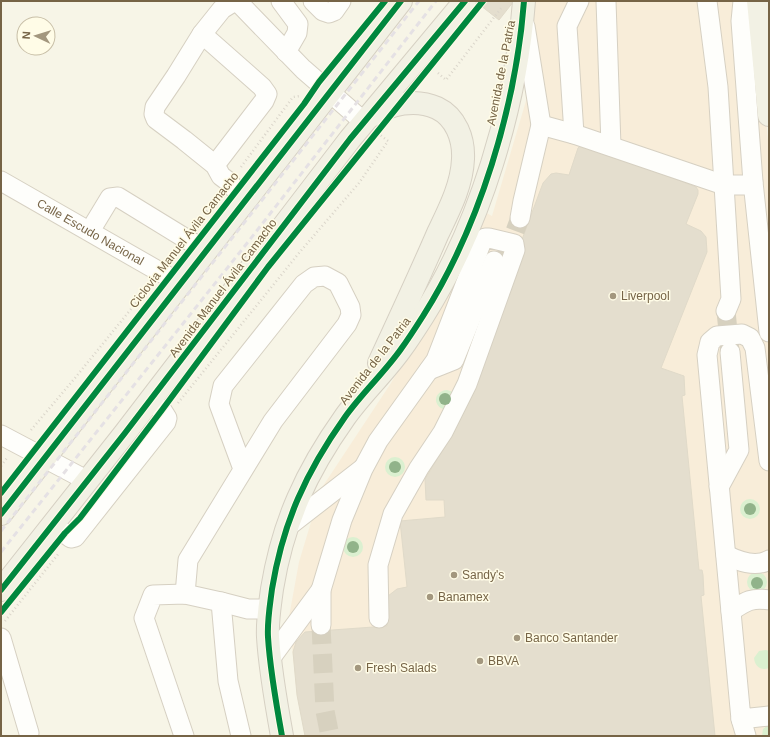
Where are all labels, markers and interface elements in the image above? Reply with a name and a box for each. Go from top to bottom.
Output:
north arrow [16,16,56,56]
street label: Avenida de la Patria [484,19,518,127]
text: N [20,31,32,40]
street label: Ciclovia Manuel Ávila Camacho [126,168,242,311]
street label: Calle Escudo Nacional [34,196,146,268]
street label: Avenida Manuel Ávila Camacho [165,215,280,360]
place label: Liverpool [621,289,670,303]
marker: Liverpool [608,291,618,301]
street label: Avenida de la Patria [336,314,414,408]
place label: Sandy's [462,568,504,582]
marker: Sandy's [449,570,459,580]
place label: Banamex [438,590,489,604]
marker: Banamex [425,592,435,602]
place label: Banco Santander [525,631,618,645]
marker: Banco Santander [512,633,522,643]
place label: BBVA [488,654,519,668]
marker: BBVA [475,656,485,666]
place label: Fresh Salads [366,661,437,675]
marker: Fresh Salads [353,663,363,673]

